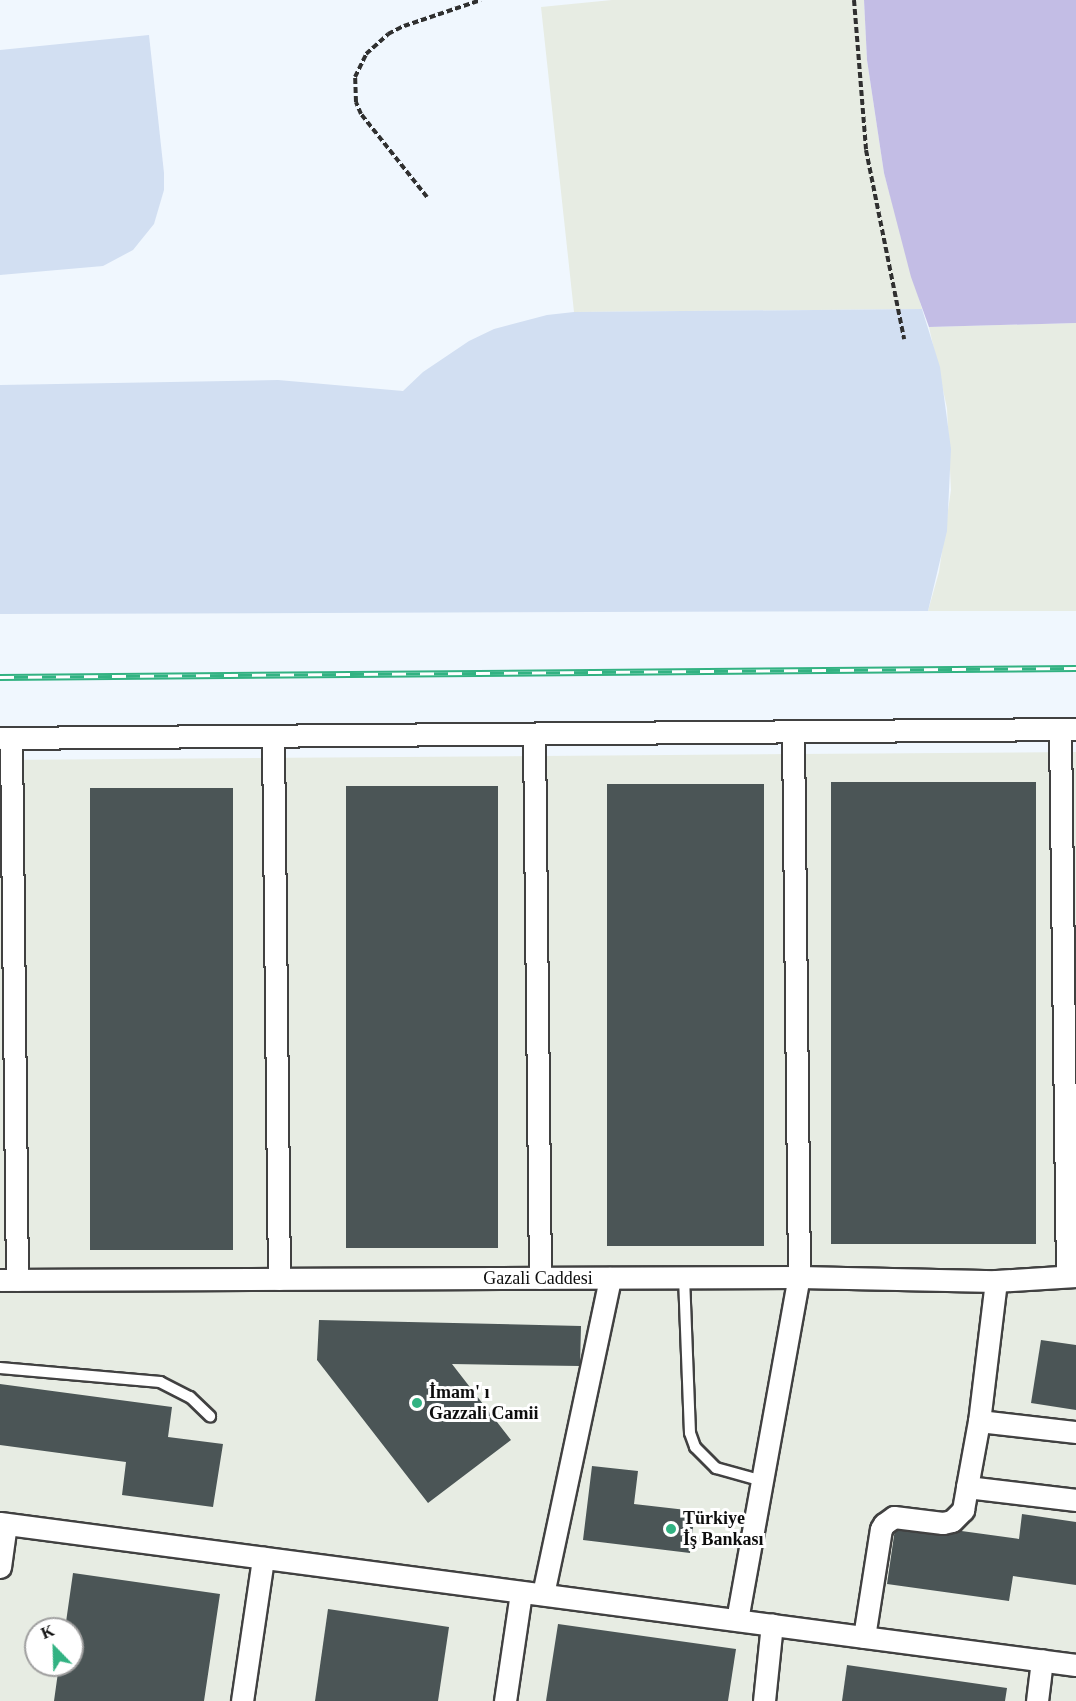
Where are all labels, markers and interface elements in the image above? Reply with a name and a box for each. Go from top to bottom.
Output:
street label: Gazali Caddesi [483,1267,593,1289]
place label: İmam' ı Gazzali Camii [429,1382,538,1424]
marker: İmam' ı Gazzali Camii [410,1396,424,1410]
place label: Türkiye İş Bankası [683,1508,764,1550]
marker: Türkiye İş Bankası [664,1522,678,1536]
north arrow [24,1617,84,1677]
text: K [38,1622,57,1642]

